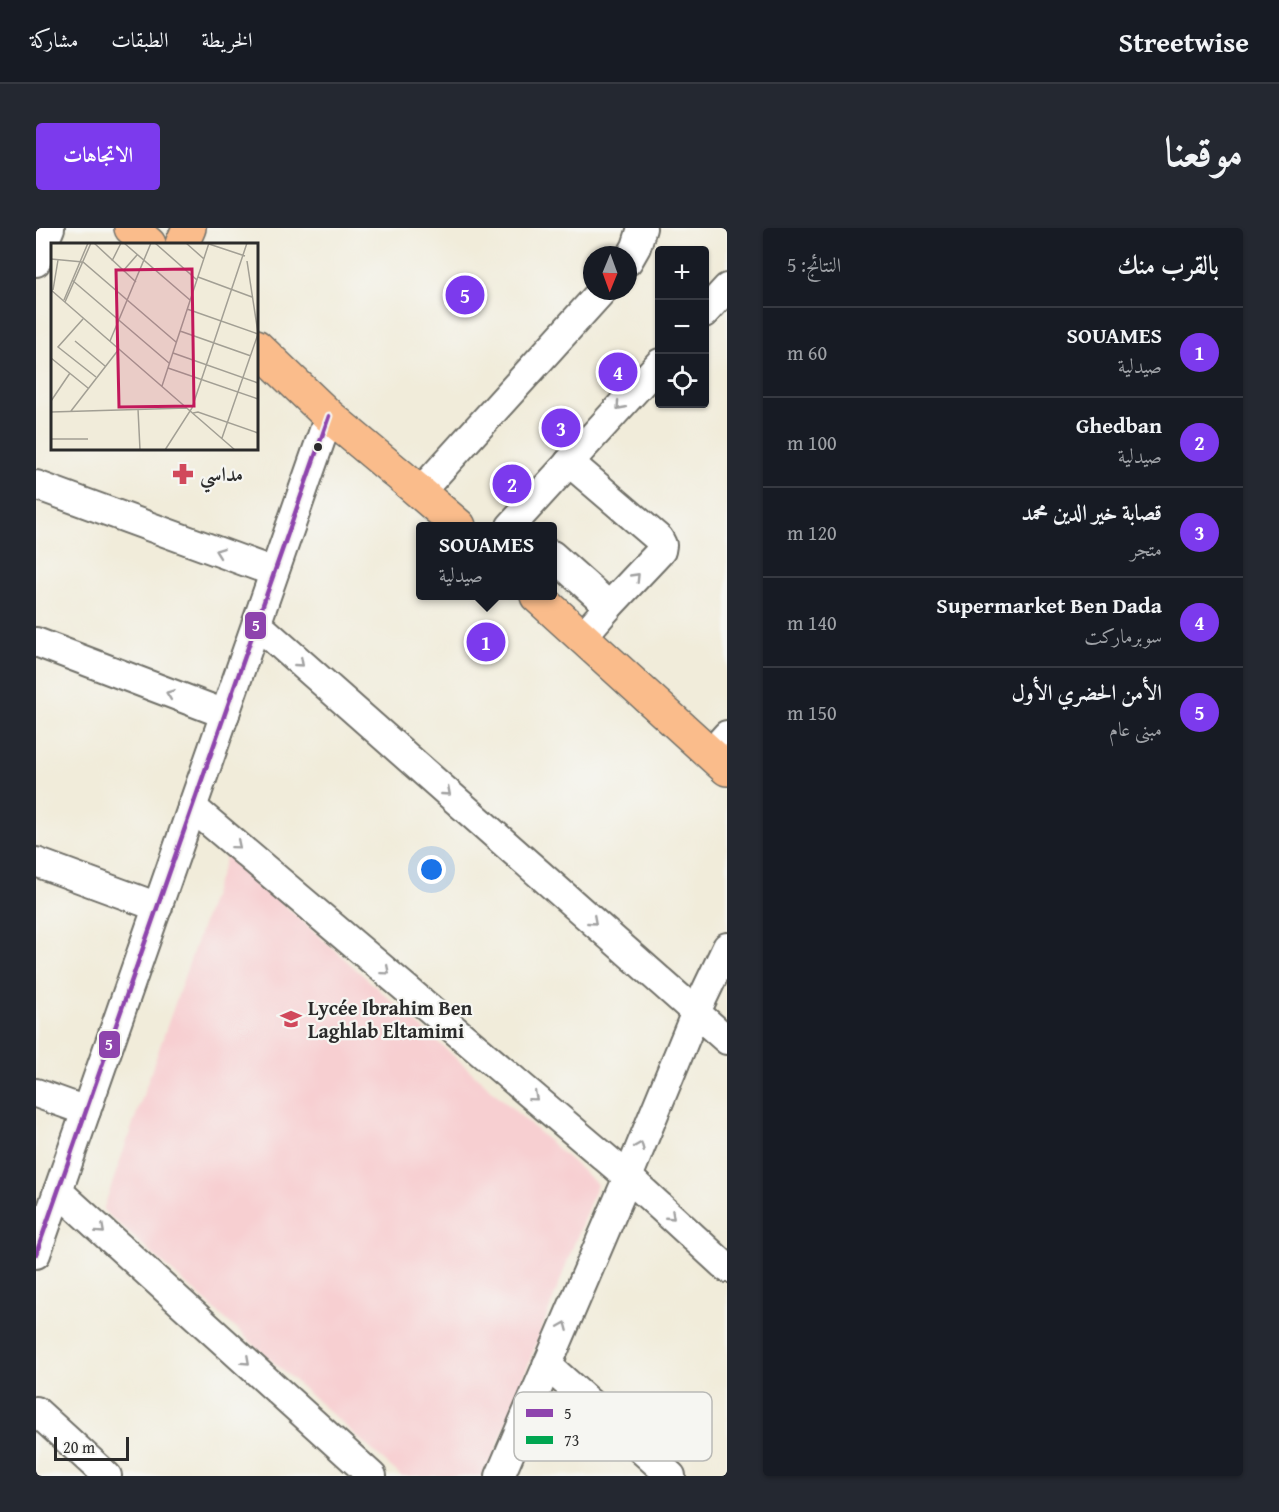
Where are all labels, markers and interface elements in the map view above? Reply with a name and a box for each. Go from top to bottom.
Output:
text: Streetwise [1119,21,1249,62]
text: مشاركة [30,24,78,55]
text: الطبقات [111,24,168,55]
text: الخريطة [201,24,253,55]
text: موقعنا [1165,120,1243,181]
button: الاتجاهات [36,123,160,190]
inset map [51,243,258,450]
text: بالقرب منك [1117,245,1219,284]
north arrow [583,246,637,300]
map controls [655,246,709,408]
button: + [655,246,709,300]
text: النتائج: 5 [787,250,841,279]
pin: 5 [446,272,484,318]
button: − [655,300,709,354]
text: SOUAMES [1067,319,1162,351]
text: 60 m [787,338,827,367]
text: 1 [1194,338,1205,367]
pin: 4 [598,350,638,394]
text: صيدلية [1118,351,1162,380]
button: locate [655,354,709,408]
one-way arrow [616,399,627,410]
pin: 3 [542,406,580,450]
text: Ghedban [1076,409,1162,441]
text: 100 m [787,428,837,457]
text: 2 [1194,428,1205,457]
unlabelled marker [312,441,324,453]
text: صيدلية [1118,441,1162,470]
place label: مداسي [200,459,243,493]
pharmacy icon: مداسي [171,462,195,486]
pin: 2 [492,462,532,506]
text: قصابة خير الدين محمد [1021,496,1162,528]
text: 120 m [787,518,837,547]
text: 3 [1194,518,1205,547]
popup [416,522,557,600]
text: SOUAMES [439,528,534,560]
text: متجر [1130,534,1162,563]
one-way arrow [214,547,225,560]
text: صيدلية [439,560,483,589]
one-way arrow [629,574,640,584]
text: Supermarket Ben Dada [936,589,1162,621]
text: 140 m [787,608,837,637]
text: 4 [1194,608,1205,637]
line badge: 5 [244,611,267,640]
text: 5 [252,613,260,637]
pin: 1 [466,620,506,664]
text: سوبرماركت [1084,621,1162,650]
one-way arrow [294,656,304,667]
text: الأمن الحضري الأول [1012,676,1162,708]
one-way arrow [166,688,176,701]
text: 150 m [787,698,837,727]
text: 5 [1194,698,1205,727]
text: مبنى عام [1109,714,1162,743]
one-way arrow [440,785,451,796]
one-way arrow [230,838,241,849]
your location [417,855,446,884]
one-way arrow [586,914,597,925]
one-way arrow [379,964,390,975]
place label: Lycée Ibrahim Ben Laghlab Eltamimi [308,993,473,1045]
school or university icon: Lycée Ibrahim Ben Laghlab Eltamimi [279,1007,303,1031]
line badge: 5 [98,1030,121,1059]
text: 5 [105,1032,113,1056]
one-way arrow [527,1090,538,1101]
one-way arrow [633,1142,645,1153]
one-way arrow [664,1209,675,1220]
one-way arrow [95,1223,105,1234]
one-way arrow [557,1321,569,1332]
one-way arrow [239,1354,250,1365]
legend [514,1392,712,1461]
text: 5 [564,1401,572,1425]
text: 73 [564,1428,579,1452]
scale bar [54,1434,129,1462]
text: 20 m [63,1435,95,1459]

